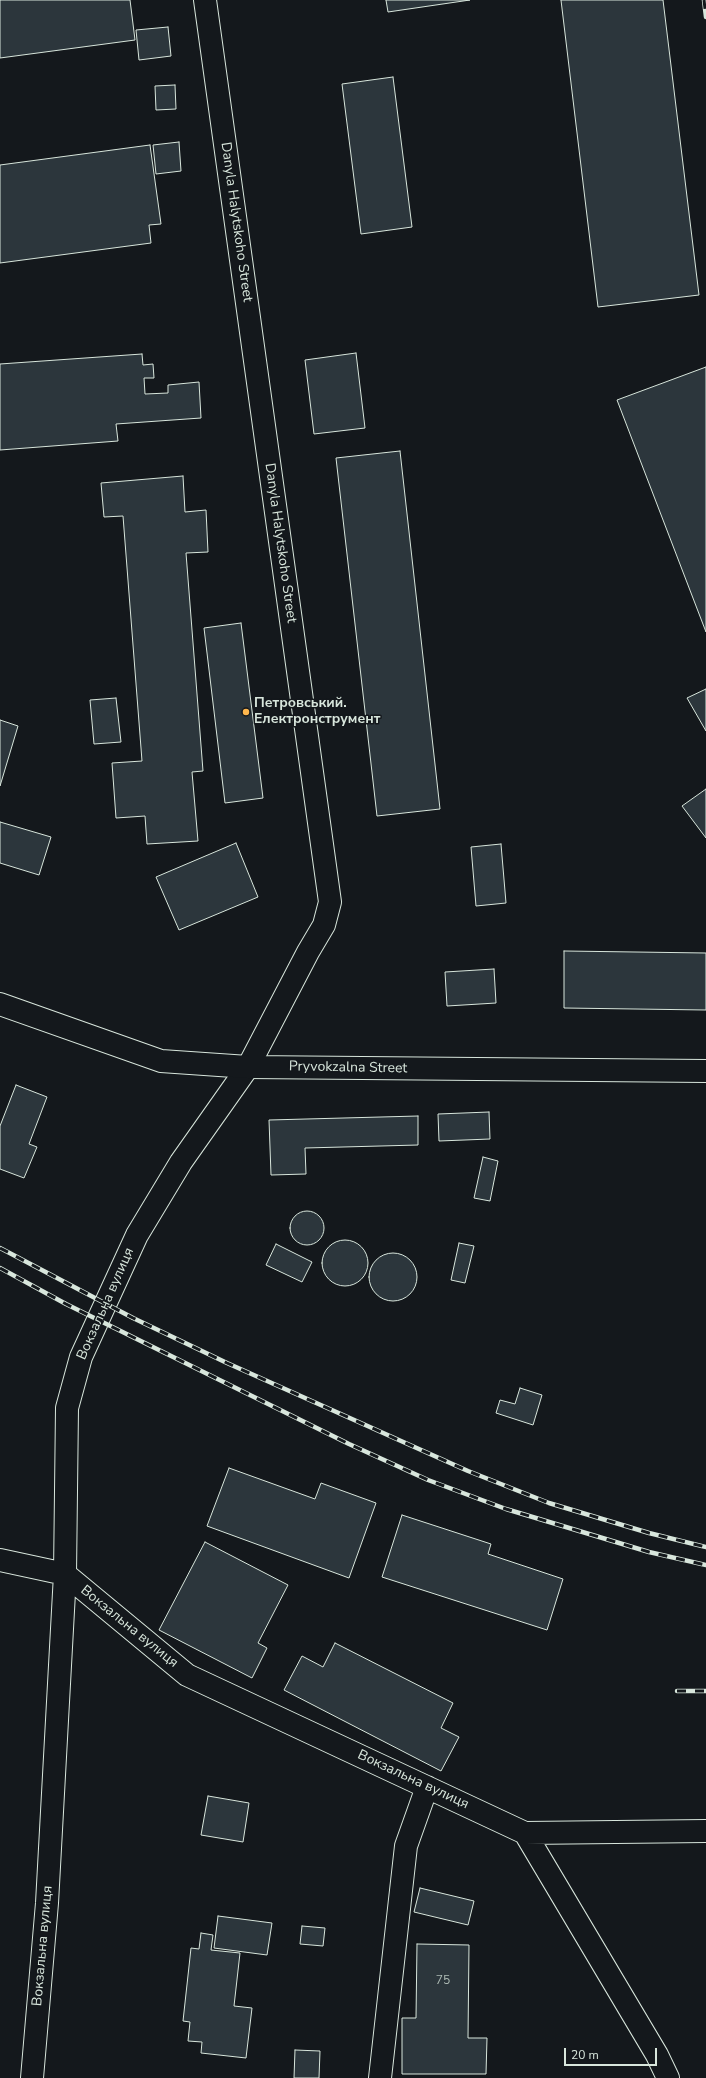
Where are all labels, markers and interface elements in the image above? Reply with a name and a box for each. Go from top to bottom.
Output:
street label: Danyla Halytskoho Street [216,141,256,303]
street label: Danyla Halytskoho Street [260,462,300,624]
place label: Петровський. Електронструмент [254,696,380,728]
marker: Петровський. Електронструмент [241,707,251,717]
street label: Pryvokzalna Street [289,1059,407,1077]
street label: Вокзальна вулиця [74,1245,138,1363]
street label: Вокзальна вулиця [77,1582,181,1672]
street label: Вокзальна вулиця [355,1747,471,1813]
street label: Вокзальна вулиця [29,1885,57,2007]
house number: 75 [436,1974,450,1988]
scale bar [566,2040,659,2066]
text: 20 m [571,2047,599,2063]

